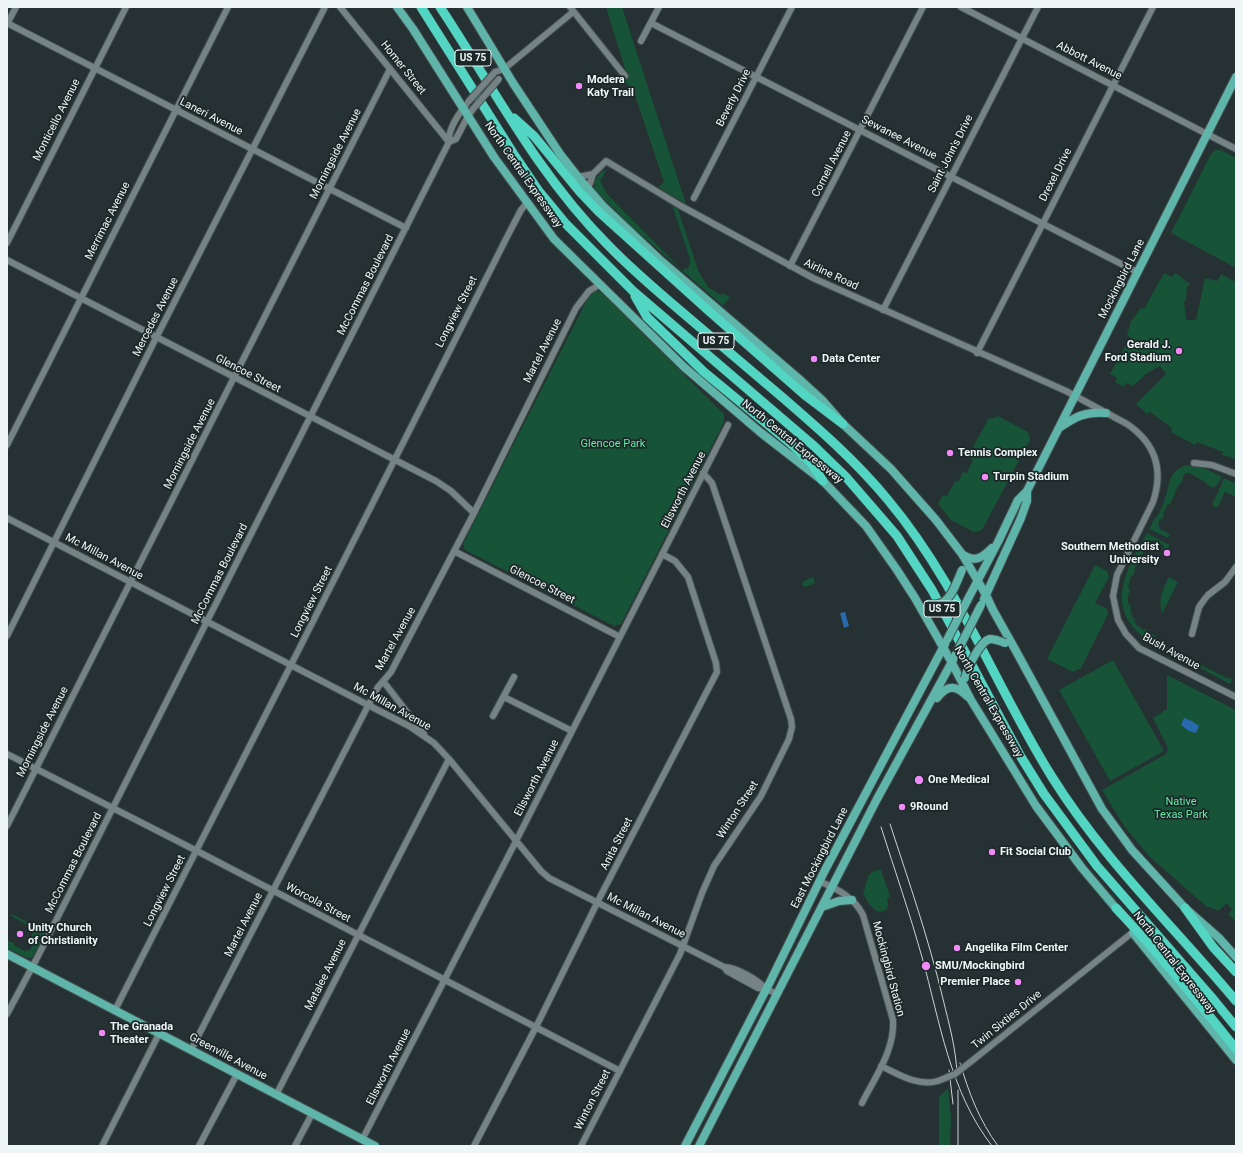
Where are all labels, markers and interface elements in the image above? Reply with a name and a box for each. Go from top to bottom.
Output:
street label: Homer Street [377,39,429,97]
street label: Abbott Avenue [1054,39,1124,83]
road number: US 75 [455,50,491,66]
street label: Beverly Drive [714,67,754,129]
place label: Modera Katy Trail [587,73,634,99]
street label: Monticello Avenue [31,77,83,163]
marker: Modera Katy Trail [574,81,584,91]
street label: Laneri Avenue [177,95,245,139]
street label: Morningside Avenue [307,107,365,201]
street label: Sewanee Avenue [859,113,939,163]
street label: Saint John's Drive [926,113,976,195]
street label: North Central Expressway [481,120,565,230]
street label: Cornell Avenue [810,128,854,200]
street label: Drexel Drive [1037,146,1075,204]
street label: Merrimac Avenue [83,180,133,262]
street label: McCommas Boulevard [335,232,397,338]
street label: Mockingbird Lane [1096,237,1148,321]
street label: Airline Road [802,257,860,293]
street label: Longview Street [433,274,481,350]
street label: Mercedes Avenue [130,275,182,359]
street label: Martel Avenue [521,317,565,385]
road number: US 75 [698,333,734,349]
place label: Gerald J. Ford Stadium [1105,338,1171,364]
marker: Gerald J. Ford Stadium [1174,346,1184,356]
street label: Glencoe Street [213,352,283,396]
place label: Data Center [822,352,880,366]
marker: Data Center [809,354,819,364]
street label: Morningside Avenue [161,397,219,491]
street label: North Central Expressway [739,397,845,487]
park label: Glencoe Park [581,437,645,451]
place label: Tennis Complex [958,446,1037,460]
marker: Tennis Complex [945,448,955,458]
street label: Ellsworth Avenue [659,450,709,530]
place label: Turpin Stadium [993,470,1069,484]
marker: Turpin Stadium [980,472,990,482]
street label: McCommas Boulevard [189,521,251,627]
street label: Mc Millan Avenue [63,531,145,583]
place label: Southern Methodist University [1061,540,1159,566]
marker: Southern Methodist University [1162,548,1172,558]
street label: Glencoe Street [507,563,577,607]
street label: Longview Street [288,564,336,640]
road number: US 75 [924,601,960,617]
street label: Martel Avenue [373,605,419,673]
street label: Bush Avenue [1140,631,1202,673]
street label: North Central Expressway [951,644,1025,760]
street label: Mc Millan Avenue [351,680,433,734]
street label: Morningside Avenue [14,685,72,779]
street label: Ellsworth Avenue [512,738,562,818]
place label: One Medical [928,773,990,787]
marker: One Medical [913,774,925,786]
street label: Winton Street [714,779,762,841]
park label: Native Texas Park [1154,795,1208,821]
place label: 9Round [910,800,948,814]
marker: 9Round [897,802,907,812]
street label: East Mockingbird Lane [789,805,851,911]
street label: McCommas Boulevard [43,810,105,916]
street label: Anita Street [598,815,636,873]
place label: Fit Social Club [1000,845,1071,859]
marker: Fit Social Club [987,847,997,857]
street label: Longview Street [141,853,189,929]
street label: Worcola Street [283,880,353,926]
street label: Mc Millan Avenue [604,890,688,942]
street label: Martel Avenue [222,891,266,959]
street label: North Central Expressway [1130,909,1218,1017]
street label: Mockingbird Station [869,920,907,1018]
place label: Unity Church of Christianity [28,921,98,947]
marker: Unity Church of Christianity [15,929,25,939]
street label: Matalee Avenue [302,937,350,1013]
place label: Angelika Film Center [965,941,1068,955]
marker: Angelika Film Center [952,943,962,953]
place label: SMU/Mockingbird [935,959,1025,973]
marker: SMU/Mockingbird [920,960,932,972]
place label: Premier Place [940,975,1010,989]
marker: Premier Place [1013,977,1023,987]
street label: Twin Sixties Drive [969,988,1045,1052]
place label: The Granada Theater [110,1020,173,1046]
street label: Ellsworth Avenue [364,1027,414,1107]
marker: The Granada Theater [97,1028,107,1038]
street label: Greenville Avenue [187,1031,269,1083]
street label: Winton Street [572,1068,614,1132]

